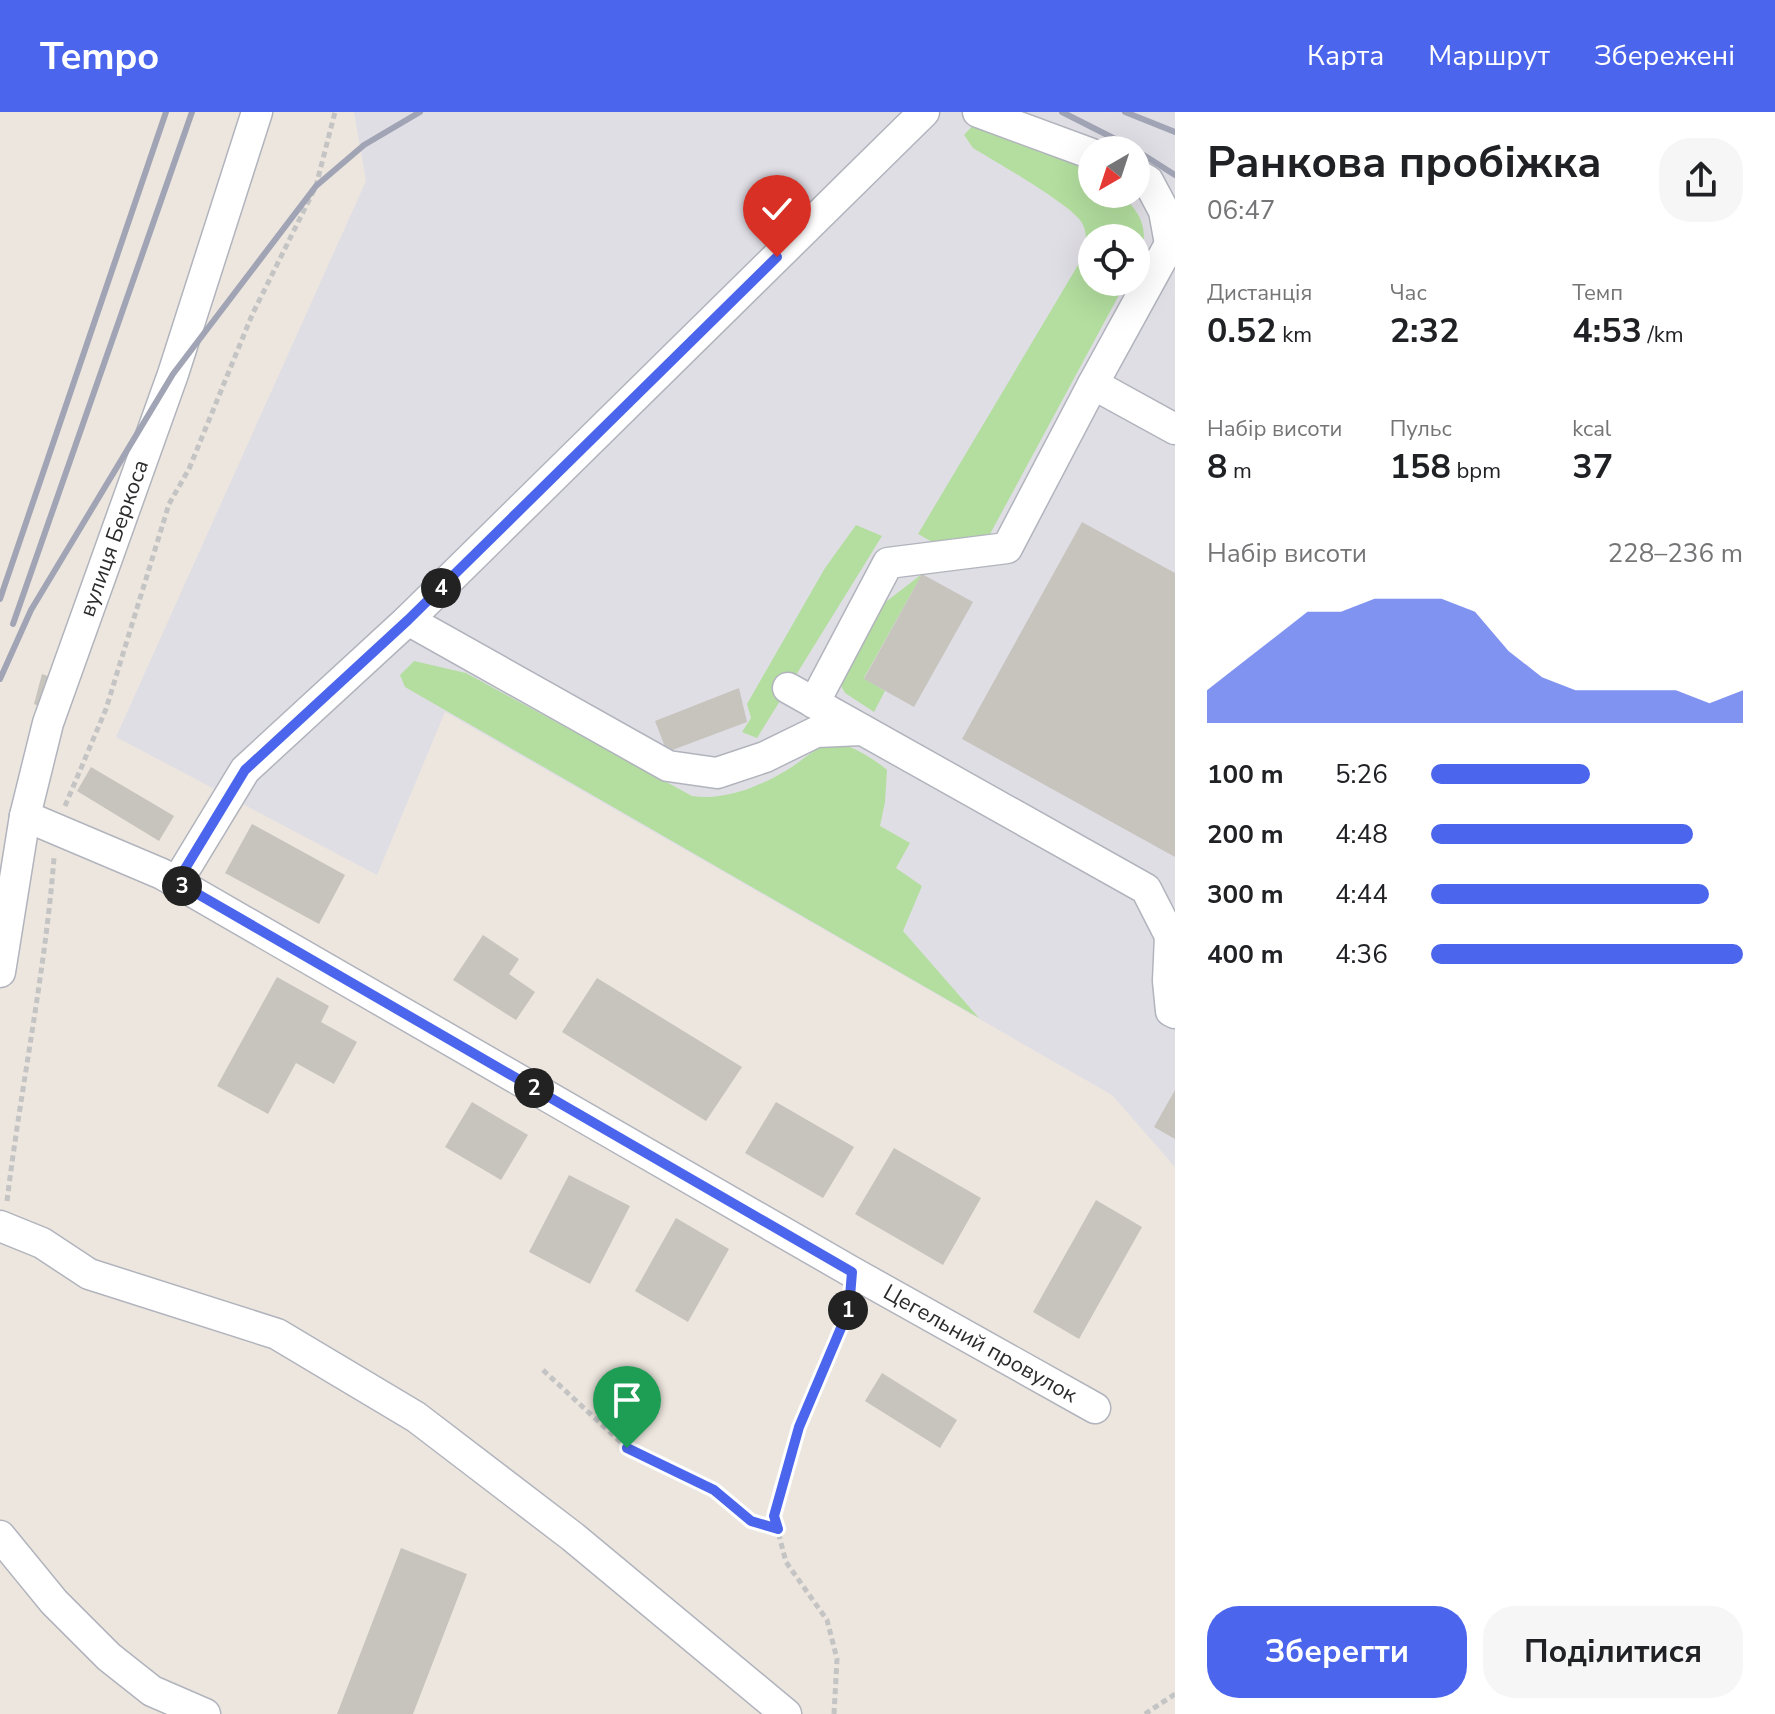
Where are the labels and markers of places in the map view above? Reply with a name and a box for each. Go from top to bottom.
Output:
pin [743,175,811,257]
pin: 4 [421,568,461,608]
pin: 3 [162,866,202,906]
pin: 2 [514,1068,554,1108]
pin: 1 [828,1290,868,1330]
pin [593,1366,661,1448]

